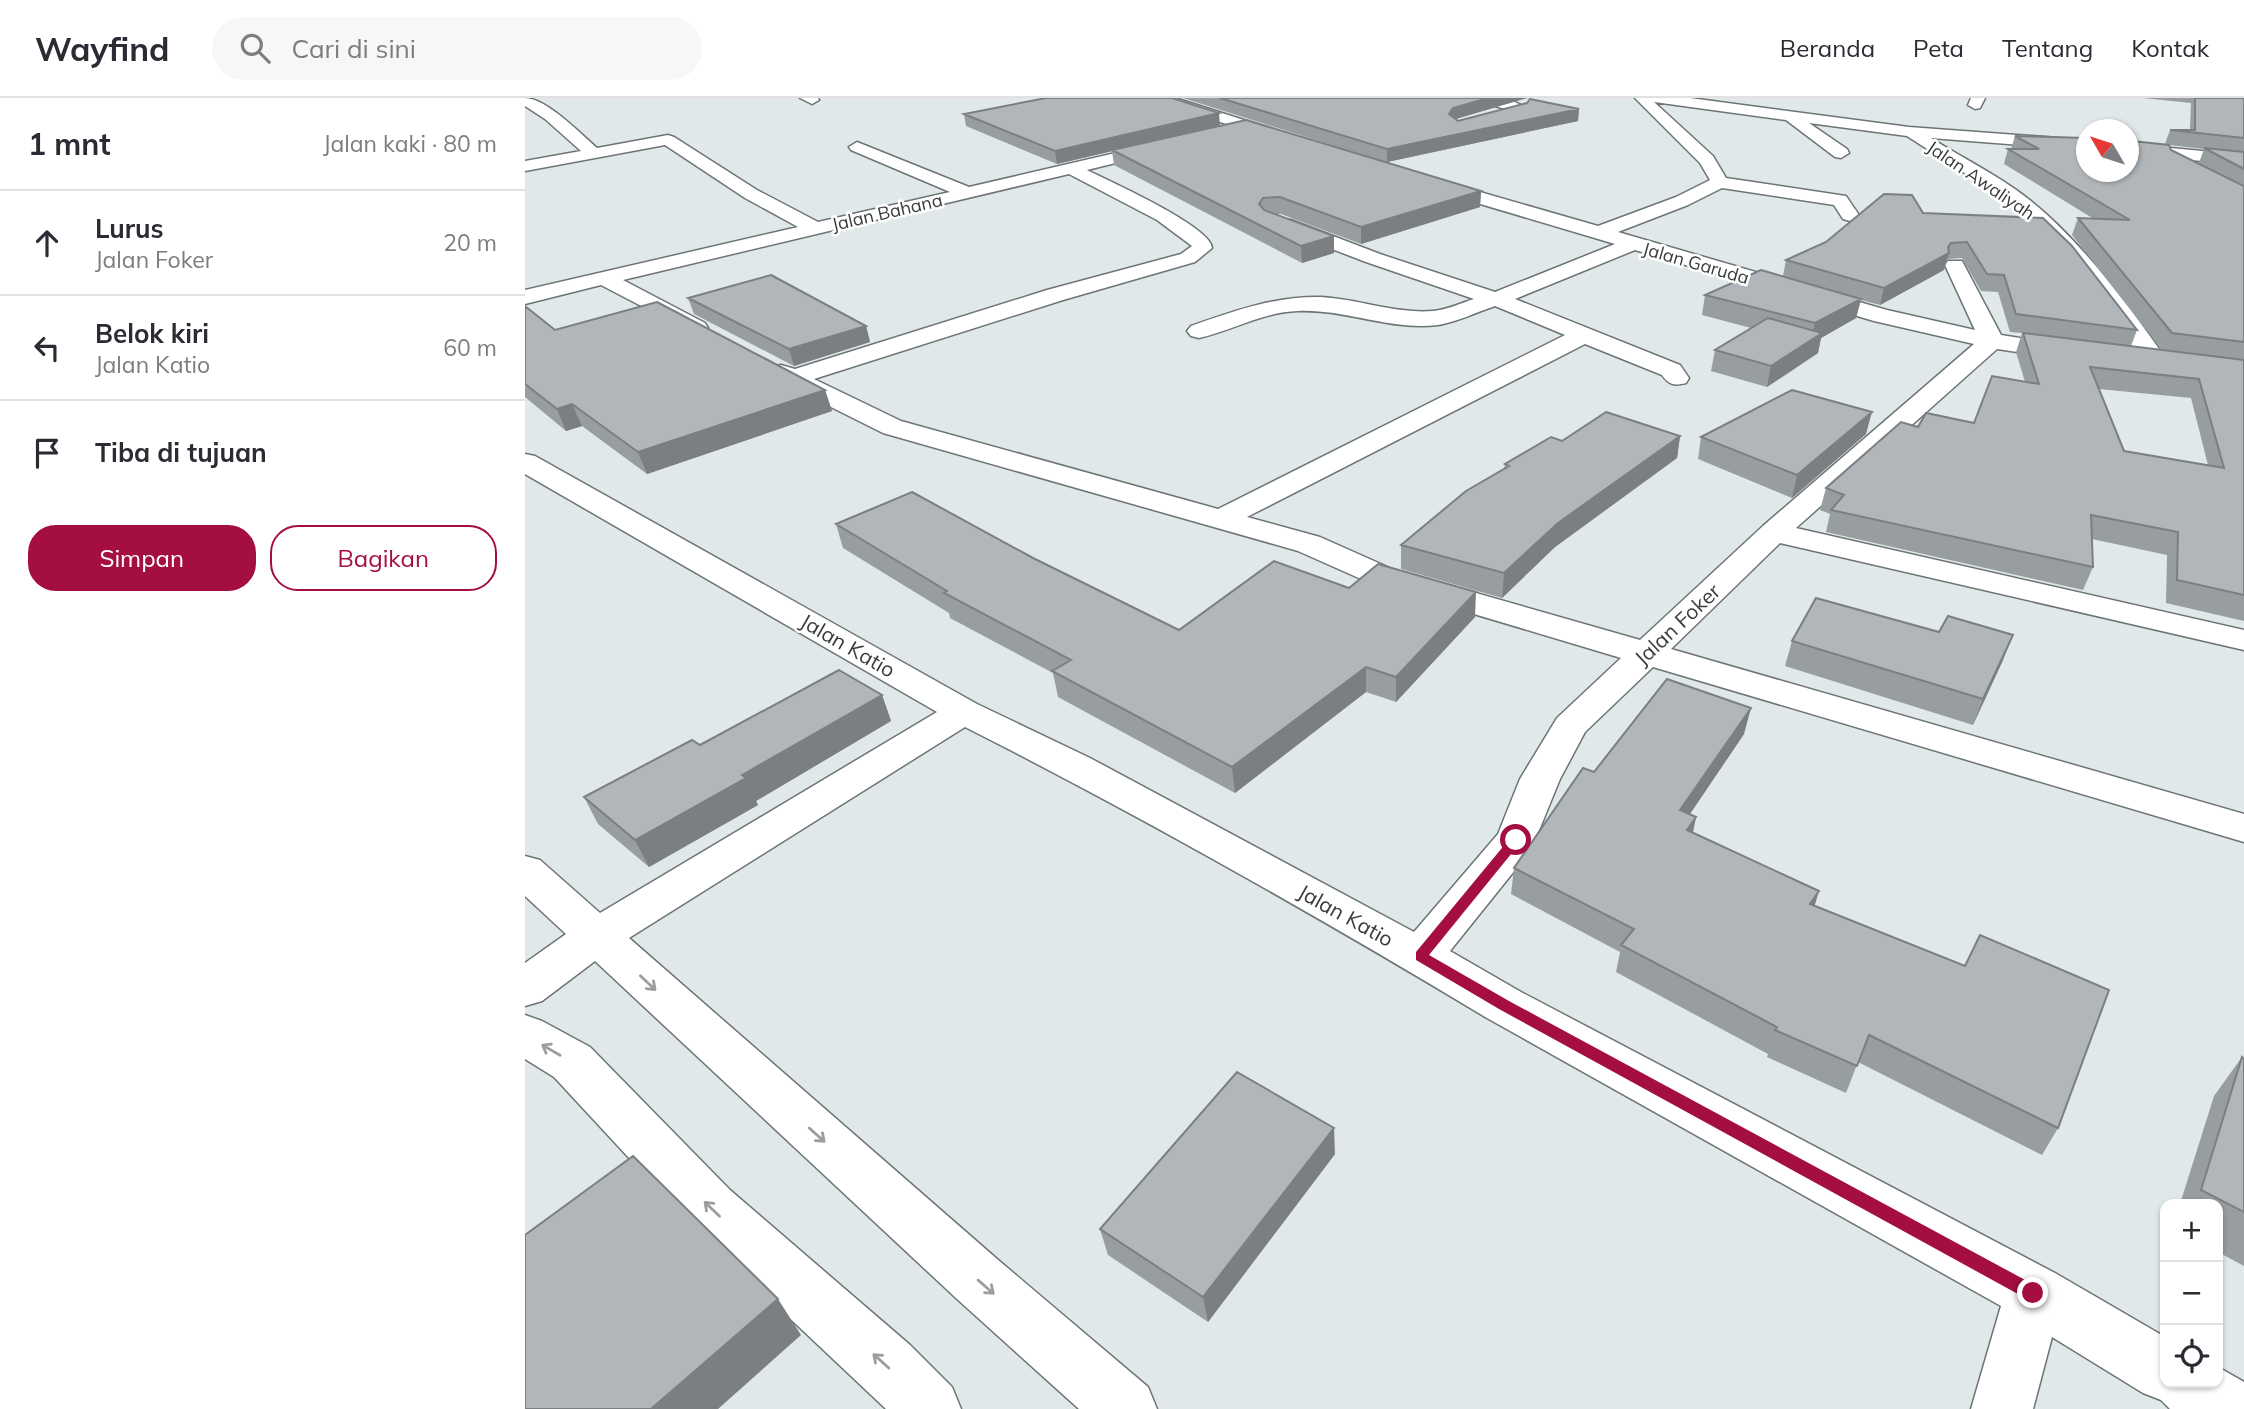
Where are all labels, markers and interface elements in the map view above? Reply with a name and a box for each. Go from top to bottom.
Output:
search box [212,17,702,80]
text: Wayfind [35,28,170,69]
icon: search [236,29,274,67]
text: Cari di sini [292,32,416,65]
text: Beranda [1780,33,1875,63]
text: Peta [1913,33,1964,63]
text: Tentang [2002,33,2093,63]
text: Kontak [2131,33,2209,63]
north arrow [2076,119,2139,182]
text: 1 mnt [28,125,111,163]
text: Jalan kaki · 80 m [323,129,497,158]
street label: Jalan Awaliyah [1923,135,2039,225]
street label: Jalan Bahana [829,188,945,236]
text: Lurus [95,212,164,245]
icon: ahead [28,224,66,262]
text: 20 m [443,228,497,257]
street label: Jalan Garuda [1640,237,1752,289]
text: Jalan Foker [95,245,213,274]
text: Belok kiri [95,317,209,350]
icon: left [28,329,66,367]
text: 60 m [443,333,497,362]
text: Jalan Katio [95,350,210,379]
icon: arrive [28,434,66,472]
text: Tiba di tujuan [95,436,267,469]
button: Simpan [28,525,256,591]
button: Bagikan [270,525,497,591]
street label: Jalan Foker [1629,577,1726,670]
street label: Jalan Katio [796,607,900,683]
route start [1500,824,1531,855]
street label: Jalan Katio [1294,878,1398,952]
one-way arrow [639,974,656,991]
one-way arrow [541,1043,561,1057]
one-way arrow [808,1127,826,1143]
map controls [2160,1199,2223,1388]
button: + [2160,1199,2223,1262]
one-way arrow [704,1200,721,1217]
button: − [2160,1262,2223,1325]
route end [2017,1277,2048,1308]
one-way arrow [977,1279,995,1295]
button: locate [2160,1325,2223,1388]
one-way arrow [873,1353,890,1370]

